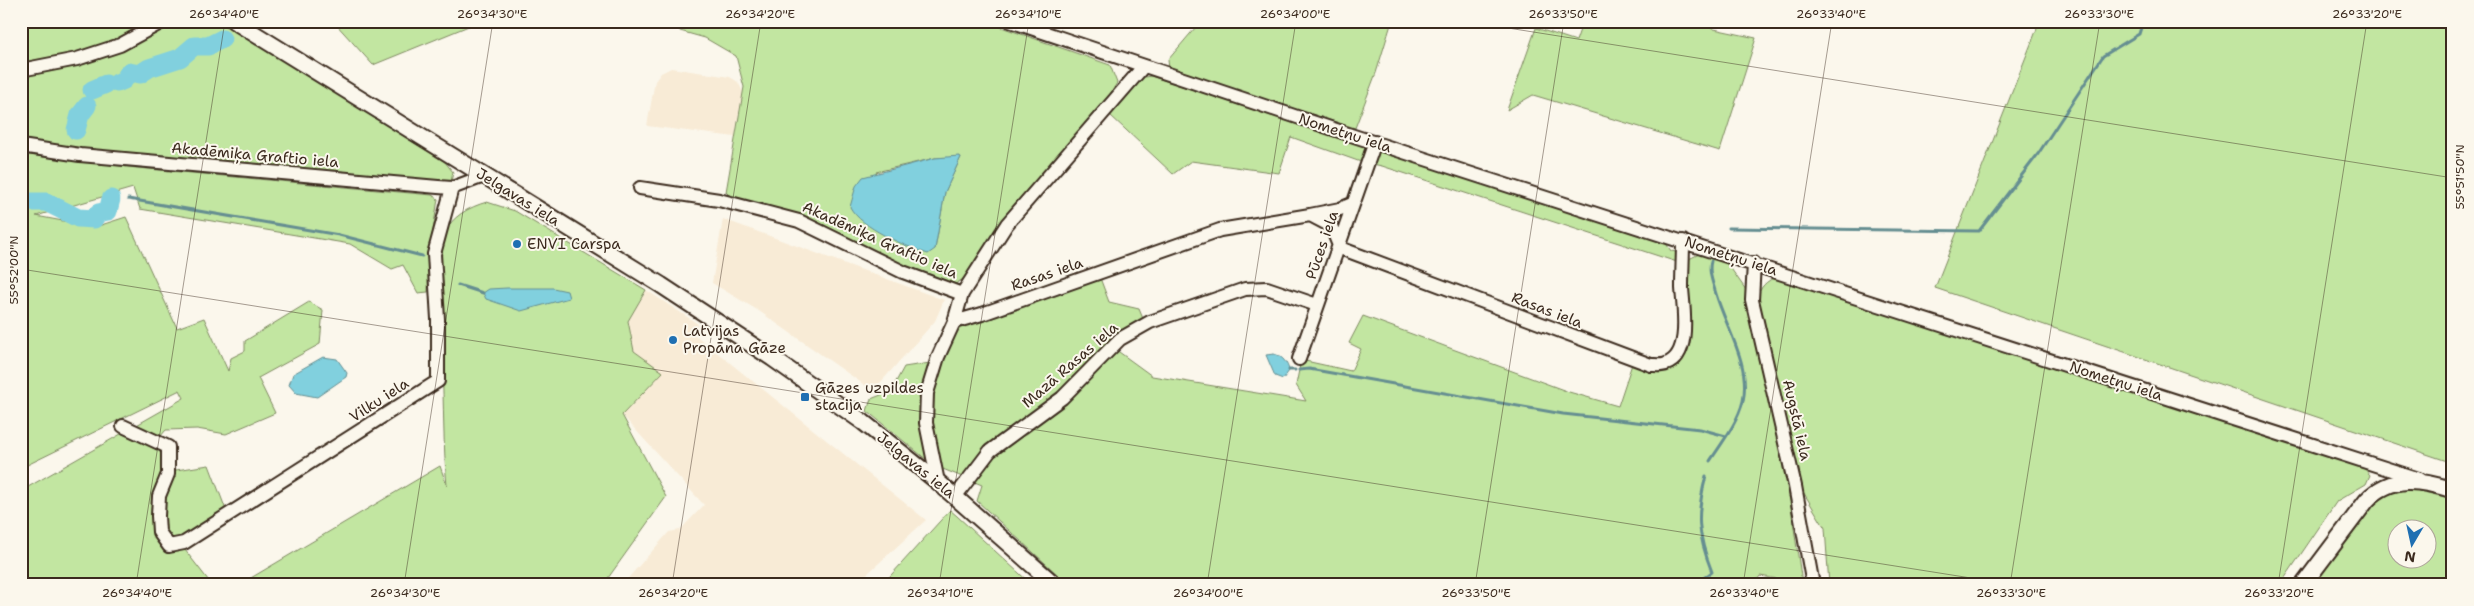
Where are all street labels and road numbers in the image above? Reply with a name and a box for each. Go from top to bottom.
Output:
street label: Nometņu iela [1296,109,1395,159]
street label: Akadēmiķa Graftio iela [170,138,340,173]
street label: Jelgavas iela [472,163,564,231]
street label: Akadēmiķa Graftio iela [799,197,961,284]
street label: Pūces iela [1301,207,1343,282]
street label: Nometņu iela [1682,232,1781,282]
street label: Rasas iela [1008,252,1086,296]
street label: Rasas iela [1509,287,1586,333]
street label: Mazā Rasas iela [1018,317,1123,412]
street label: Nometņu iela [2067,357,2166,407]
street label: Vilku iela [345,373,413,427]
street label: Augstā iela [1778,378,1816,463]
street label: Jelgavas iela [873,427,960,503]

